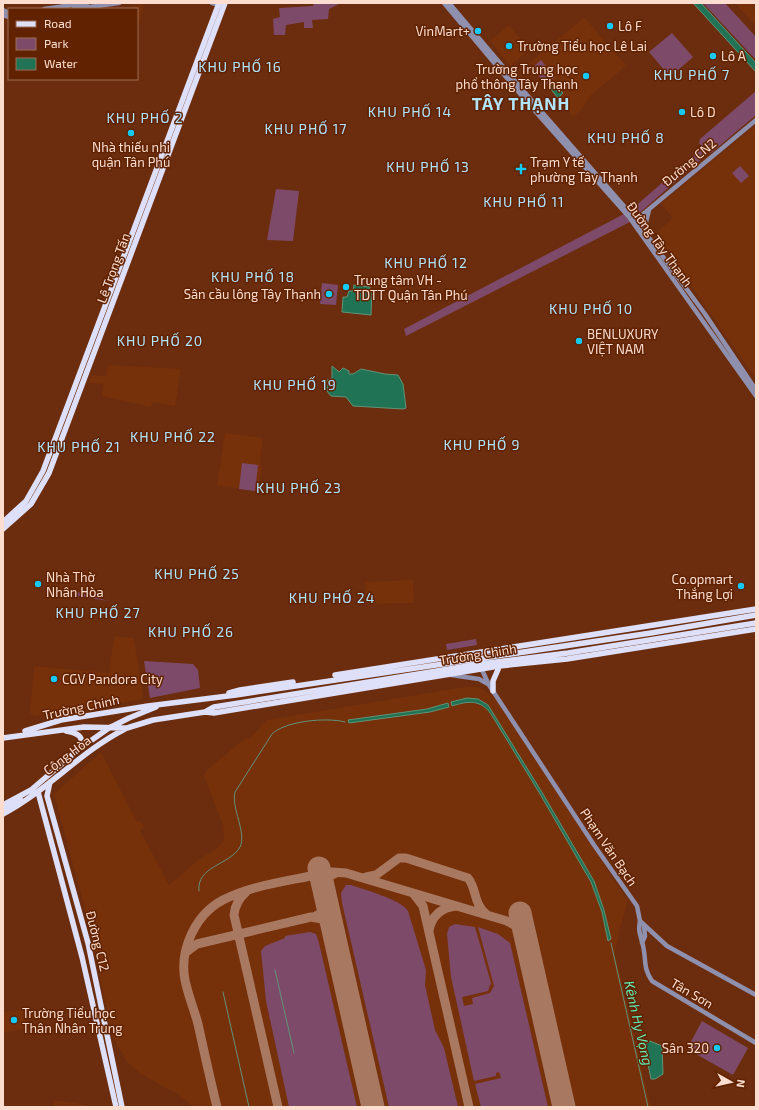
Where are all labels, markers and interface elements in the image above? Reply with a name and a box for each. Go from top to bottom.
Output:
legend [8,8,138,80]
text: Road [44,16,72,30]
place label: Lô F [618,18,642,34]
marker: Lô F [605,21,615,31]
place label: VinMart+ [415,23,470,39]
marker: VinMart+ [473,26,483,36]
text: Park [44,36,69,50]
place label: Trường Tiểu học Lê Lai [517,38,647,54]
marker: Trường Tiểu học Lê Lai [504,41,514,51]
place label: Lô A [721,48,746,64]
marker: Lô A [708,51,718,61]
text: Water [44,56,78,70]
district label: KHU PHỐ 16 [198,58,282,75]
place label: Trường Trung học phổ thông Tây Thạnh [456,61,578,92]
district label: KHU PHỐ 7 [654,66,730,83]
marker: Trường Trung học phổ thông Tây Thạnh [581,71,591,81]
district label: TÂY THẠNH [472,93,570,113]
district label: KHU PHỐ 14 [368,103,452,120]
place label: Lô D [690,104,716,120]
marker: Lô D [677,107,687,117]
district label: KHU PHỐ 2 [106,109,184,126]
district label: KHU PHỐ 17 [265,120,347,137]
marker: Nhà thiếu nhi quận Tân Phú [126,128,136,138]
district label: KHU PHỐ 8 [587,129,665,146]
street label: Đường CN2 [659,135,719,189]
place label: Nhà thiếu nhi quận Tân Phú [92,139,170,170]
place label: Trạm Y tế phường Tây Thạnh [530,154,638,185]
district label: KHU PHỐ 13 [386,158,470,175]
marker: Trạm Y tế phường Tây Thạnh [515,163,527,175]
district label: KHU PHỐ 11 [483,193,565,210]
street label: Đường Tây Thạnh [624,198,696,290]
street label: Lê Trọng Tấn [93,231,133,305]
district label: KHU PHỐ 12 [384,254,468,271]
district label: KHU PHỐ 18 [211,268,295,285]
place label: Trung tâm VH - TDTT Quận Tân Phú [354,272,468,303]
marker: Trung tâm VH - TDTT Quận Tân Phú [341,282,351,292]
place label: Sân cầu lông Tây Thạnh [184,286,321,302]
marker: Sân cầu lông Tây Thạnh [324,289,334,299]
district label: KHU PHỐ 10 [549,300,633,317]
place label: BENLUXURY VIỆT NAM [587,326,659,357]
district label: KHU PHỐ 20 [117,332,203,349]
marker: BENLUXURY VIỆT NAM [574,336,584,346]
district label: KHU PHỐ 19 [253,376,337,393]
district label: KHU PHỐ 22 [130,428,216,445]
district label: KHU PHỐ 9 [443,436,521,453]
district label: KHU PHỐ 21 [37,438,121,455]
district label: KHU PHỐ 23 [256,479,342,496]
district label: KHU PHỐ 25 [154,565,240,582]
place label: Nhà Thờ Nhân Hòa [46,569,104,600]
place label: Co.opmart Thắng Lợi [672,571,733,602]
marker: Nhà Thờ Nhân Hòa [33,579,43,589]
marker: Co.opmart Thắng Lợi [736,581,746,591]
district label: KHU PHỐ 24 [289,589,375,606]
district label: KHU PHỐ 27 [55,604,141,621]
district label: KHU PHỐ 26 [148,623,234,640]
street label: Trường Chinh [438,640,518,668]
place label: CGV Pandora City [62,671,163,687]
marker: CGV Pandora City [49,674,59,684]
street label: Trường Chinh [41,691,121,723]
street label: Cộng Hòa [40,732,94,778]
street label: Phạm Văn Bạch [577,805,641,889]
street label: Đường C12 [83,909,113,973]
street label: Tân Sơn [668,974,716,1012]
water label: Kênh Hy Vọng [621,979,657,1067]
place label: Trường Tiểu học Thân Nhân Trung [22,1005,122,1036]
marker: Trường Tiểu học Thân Nhân Trung [9,1015,19,1025]
place label: Sân 320 [662,1040,709,1056]
marker: Sân 320 [712,1043,722,1053]
north arrow [711,1062,751,1102]
text: N [734,1079,748,1088]

